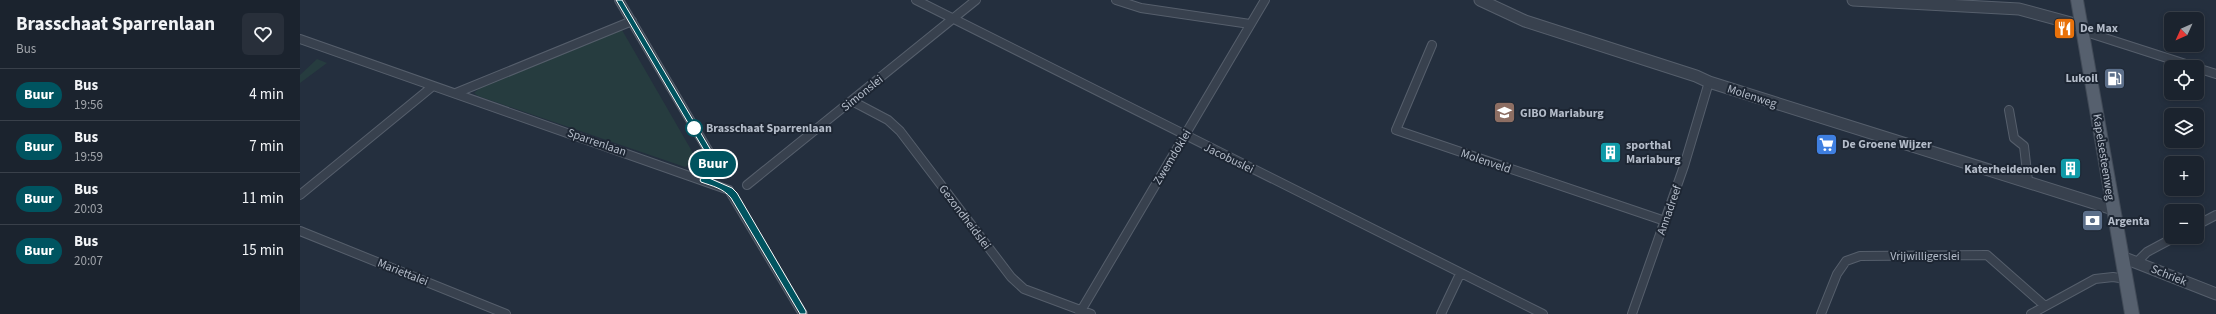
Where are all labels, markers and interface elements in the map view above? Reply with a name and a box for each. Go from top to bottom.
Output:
text: Brasschaat Sparrenlaan [16,11,215,38]
north arrow [2164,12,2204,52]
map controls [2164,12,2204,244]
button: heart [242,13,284,55]
restaurant icon: De Max [2051,15,2077,41]
place label: De Max [2080,20,2118,37]
text: Bus [16,40,36,58]
button: locate [2164,60,2204,100]
fuel station icon: Lukoil [2101,65,2127,91]
place label: Lukoil [2065,70,2099,87]
street label: Simonslei [838,71,887,116]
text: Bus [74,75,98,96]
street label: Molenweg [1725,80,1779,112]
text: 4 min [249,84,284,105]
text: Buur [24,85,54,105]
text: 19:56 [74,96,103,114]
school or university icon: GIBO Mariaburg [1492,100,1518,126]
place label: GIBO Mariaburg [1520,105,1604,122]
button: layers [2164,108,2204,148]
street label: Kapelsesteenweg [2088,113,2119,202]
marker: Brasschaat Sparrenlaan [685,119,703,137]
place label: Brasschaat Sparrenlaan [706,120,832,137]
street label: Sparrenlaan [565,124,629,161]
street label: Zwemdoklei [1149,126,1196,188]
text: Bus [74,127,98,148]
supermarket icon: De Groene Wijzer [1813,131,1839,157]
text: 7 min [249,136,284,157]
place label: De Groene Wijzer [1842,136,1932,153]
text: Buur [24,137,54,157]
place label: sporthal Mariaburg [1626,137,1681,168]
street label: Jacobuslei [1201,139,1257,178]
building icon: sporthal Mariaburg [1598,139,1624,165]
street label: Molenveld [1458,145,1513,178]
text: 19:59 [74,148,103,166]
line badge: Buur [685,151,741,177]
text: Buur [698,154,728,174]
building icon: Katerheidemolen [2058,156,2084,182]
button: + [2164,156,2204,196]
place label: Katerheidemolen [1964,161,2056,178]
text: Bus [74,179,98,200]
street label: Gezondheidslei [935,181,995,253]
street label: Annadreef [1653,182,1686,237]
text: 11 min [242,188,284,209]
text: Buur [24,189,54,209]
text: 20:03 [74,200,103,218]
button: − [2164,204,2204,244]
bank icon: Argenta [2079,208,2105,234]
place label: Argenta [2107,213,2149,230]
text: Bus [74,231,98,252]
text: 15 min [242,240,284,261]
text: Buur [24,241,54,261]
street label: Vrijwilligerslei [1890,248,1960,265]
text: 20:07 [74,252,103,270]
street label: Mariettalei [375,255,431,290]
street label: Schriek [2148,261,2189,290]

